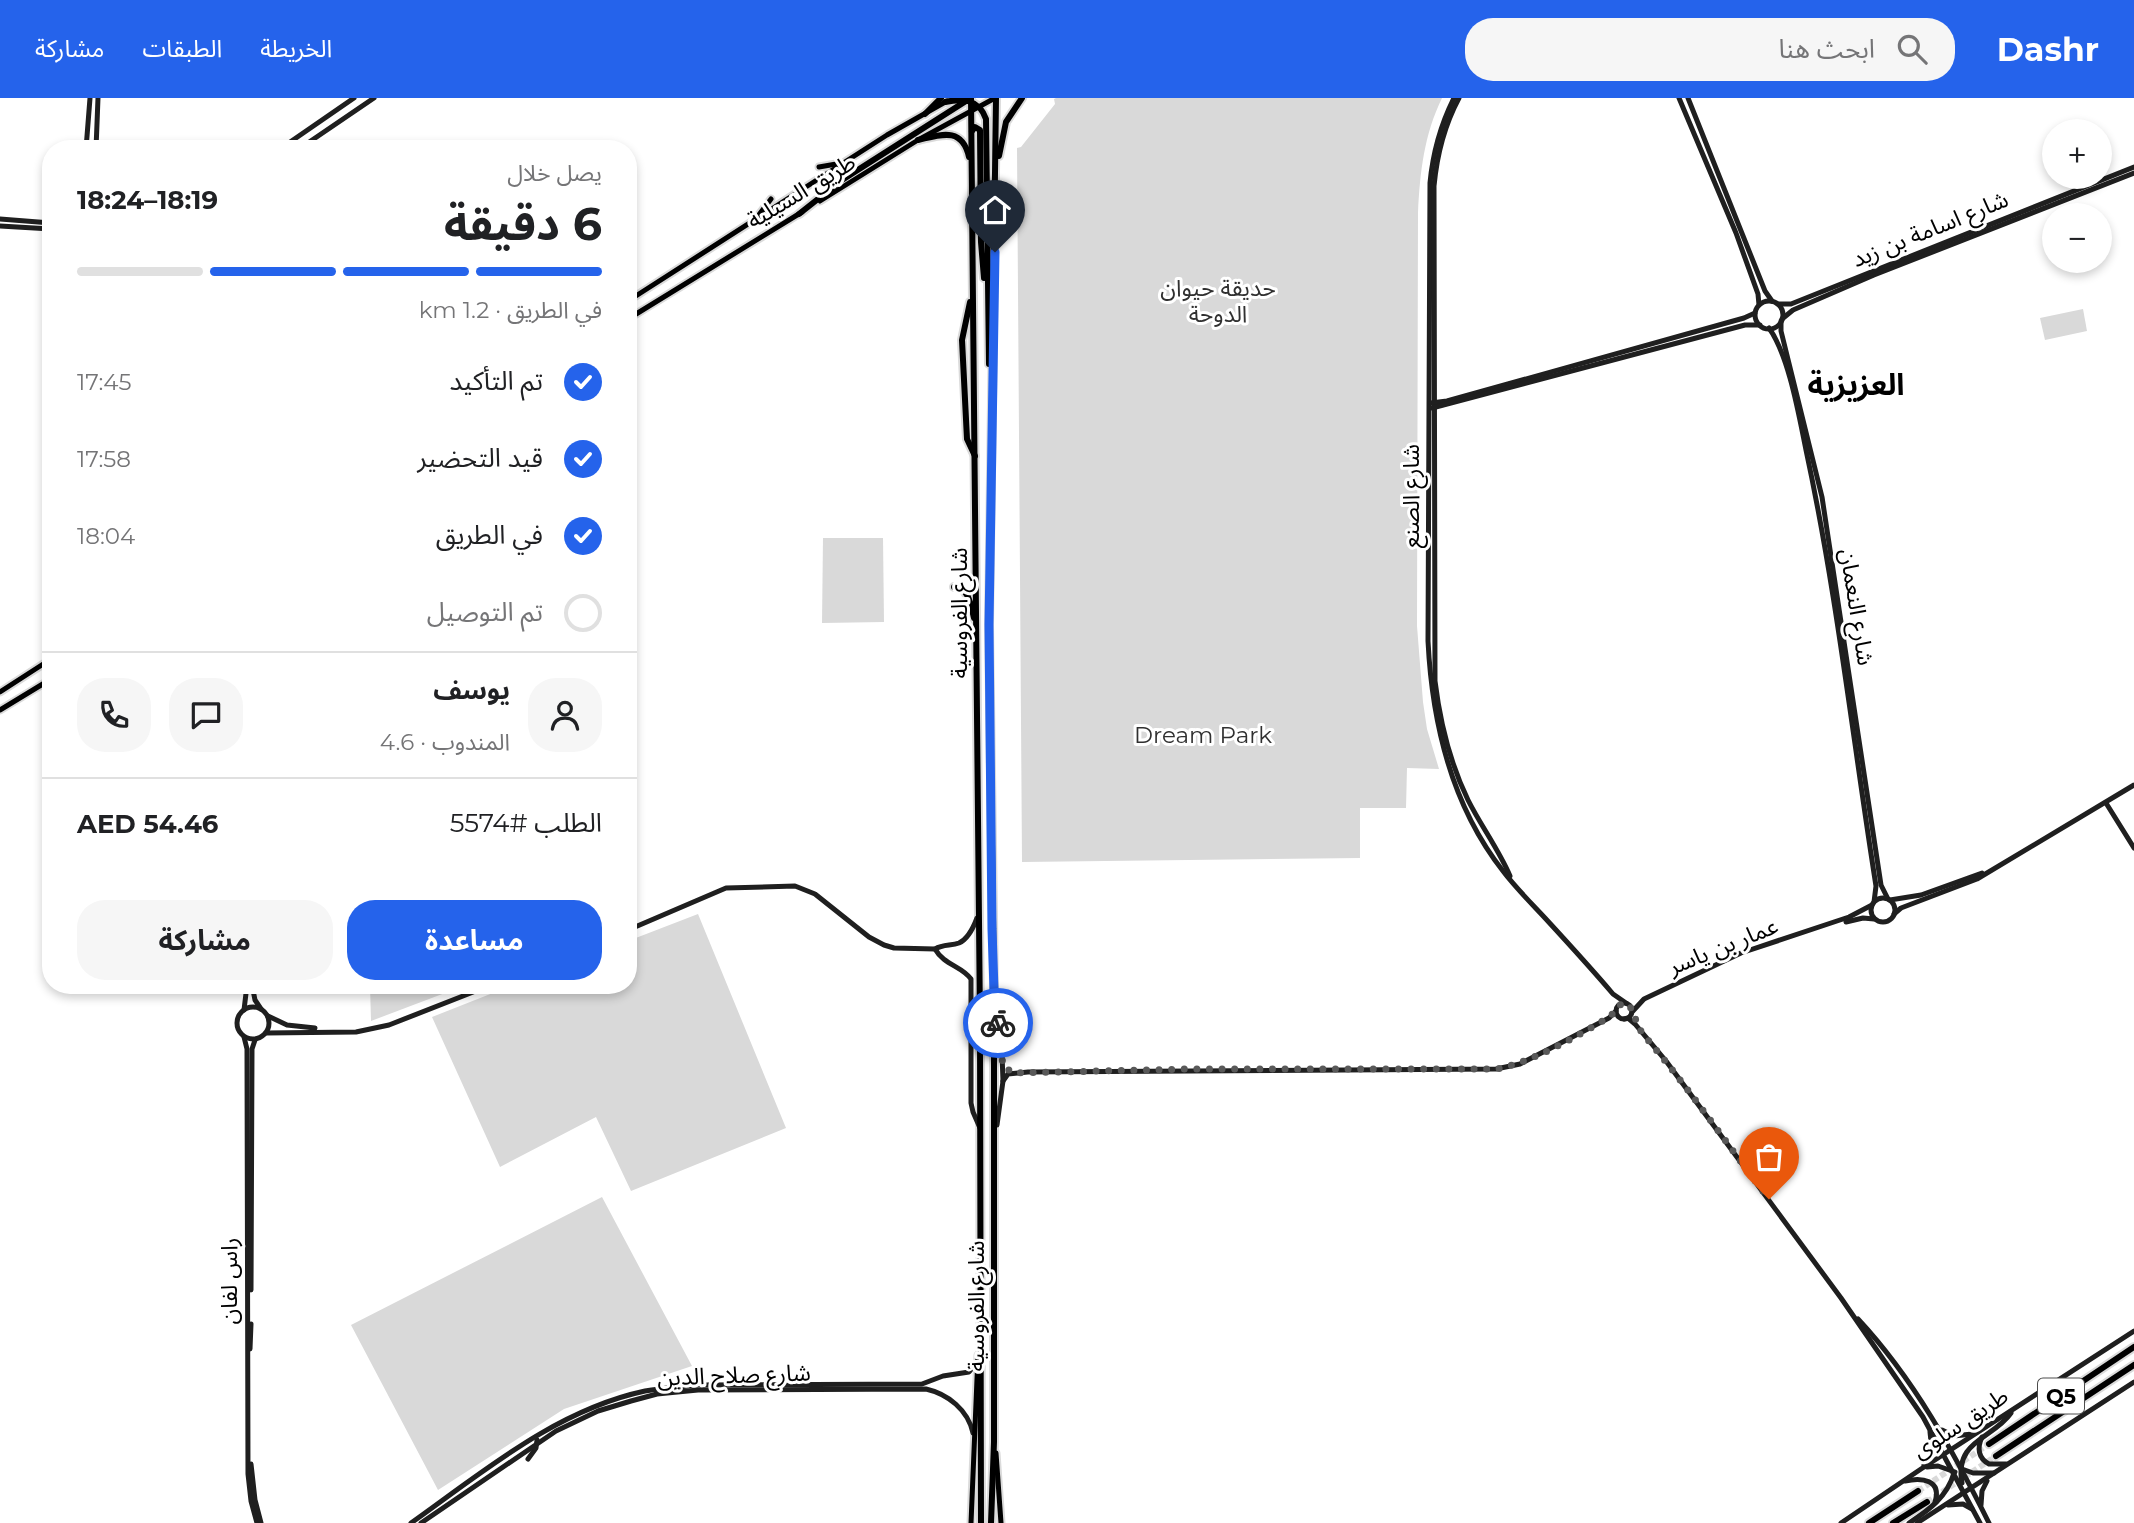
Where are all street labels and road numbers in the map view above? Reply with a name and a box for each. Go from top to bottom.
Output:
street label: طريق السيلية [742,148,860,234]
street label: شارع اسامة بن زيد [1848,185,2013,276]
street label: شارع الصنع [1397,444,1428,548]
street label: شارع النعمان [1831,547,1880,668]
street label: شارع الفروسية [945,548,976,678]
street label: عمار بن ياسر [1663,911,1782,981]
street label: راس لفان [215,1238,243,1325]
street label: شارع الفروسية [962,1241,993,1371]
street label: شارع صلاح الدين [657,1358,811,1395]
road number: Q5 [2038,1378,2084,1414]
street label: طريق سلوى [1907,1382,2013,1464]

